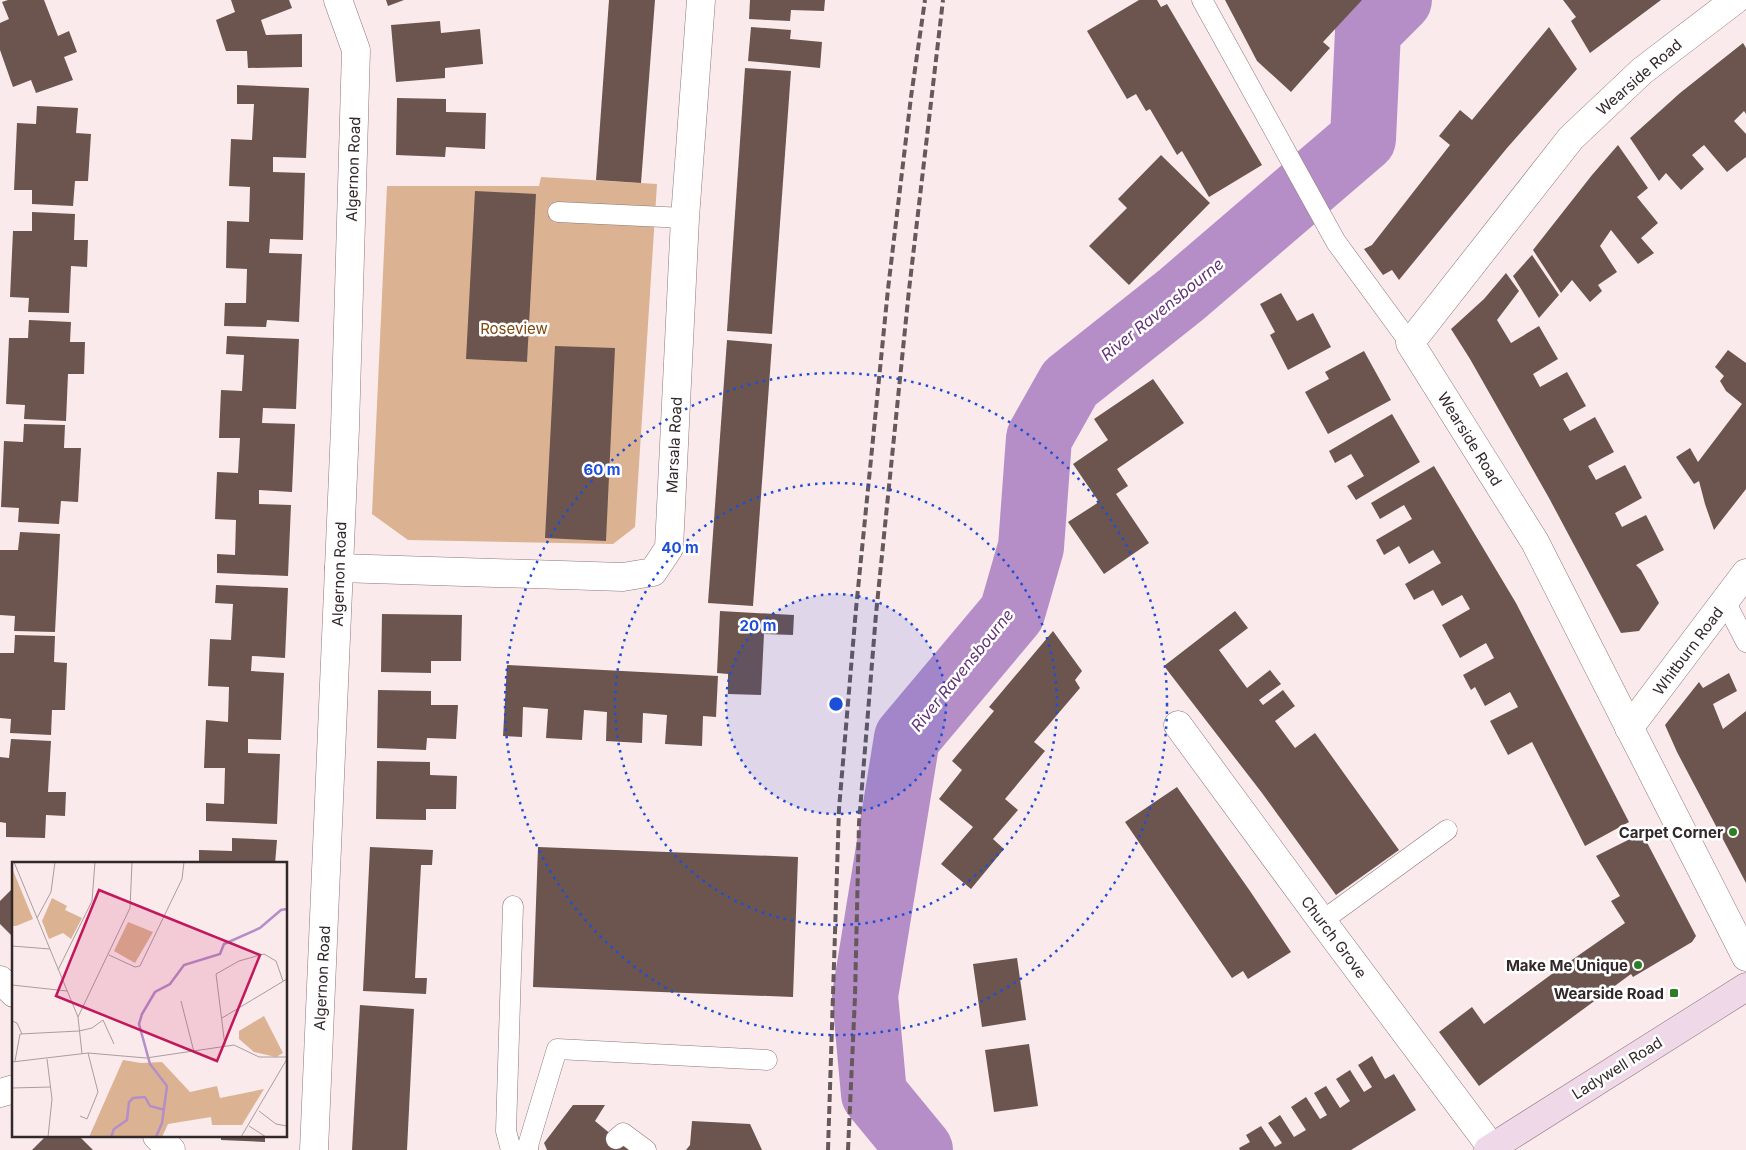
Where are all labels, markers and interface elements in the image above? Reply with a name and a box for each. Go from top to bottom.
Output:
street label: Wearside Road [1592,35,1686,119]
street label: Algernon Road [342,116,364,222]
water label: River Ravensbourne [1097,253,1227,365]
park label: Roseview [480,319,548,338]
street label: Wearside Road [1434,389,1506,489]
street label: Marsala Road [662,396,686,494]
text: 60 m [583,460,621,479]
street label: Algernon Road [328,521,350,627]
text: 40 m [661,538,699,557]
street label: Whitburn Road [1649,603,1727,699]
water label: River Ravensbourne [906,605,1018,735]
text: 20 m [740,616,776,635]
centre of rings [827,695,845,713]
place label: Carpet Corner [1619,823,1723,842]
marker: Carpet Corner [1727,826,1739,838]
inset map [12,862,288,1138]
street label: Church Grove [1297,892,1371,982]
street label: Algernon Road [310,925,334,1031]
place label: Make Me Unique [1506,956,1628,975]
marker: Make Me Unique [1632,959,1644,971]
place label: Wearside Road [1554,984,1664,1003]
marker: Wearside Road [1668,987,1680,999]
street label: Ladywell Road [1568,1033,1666,1103]

